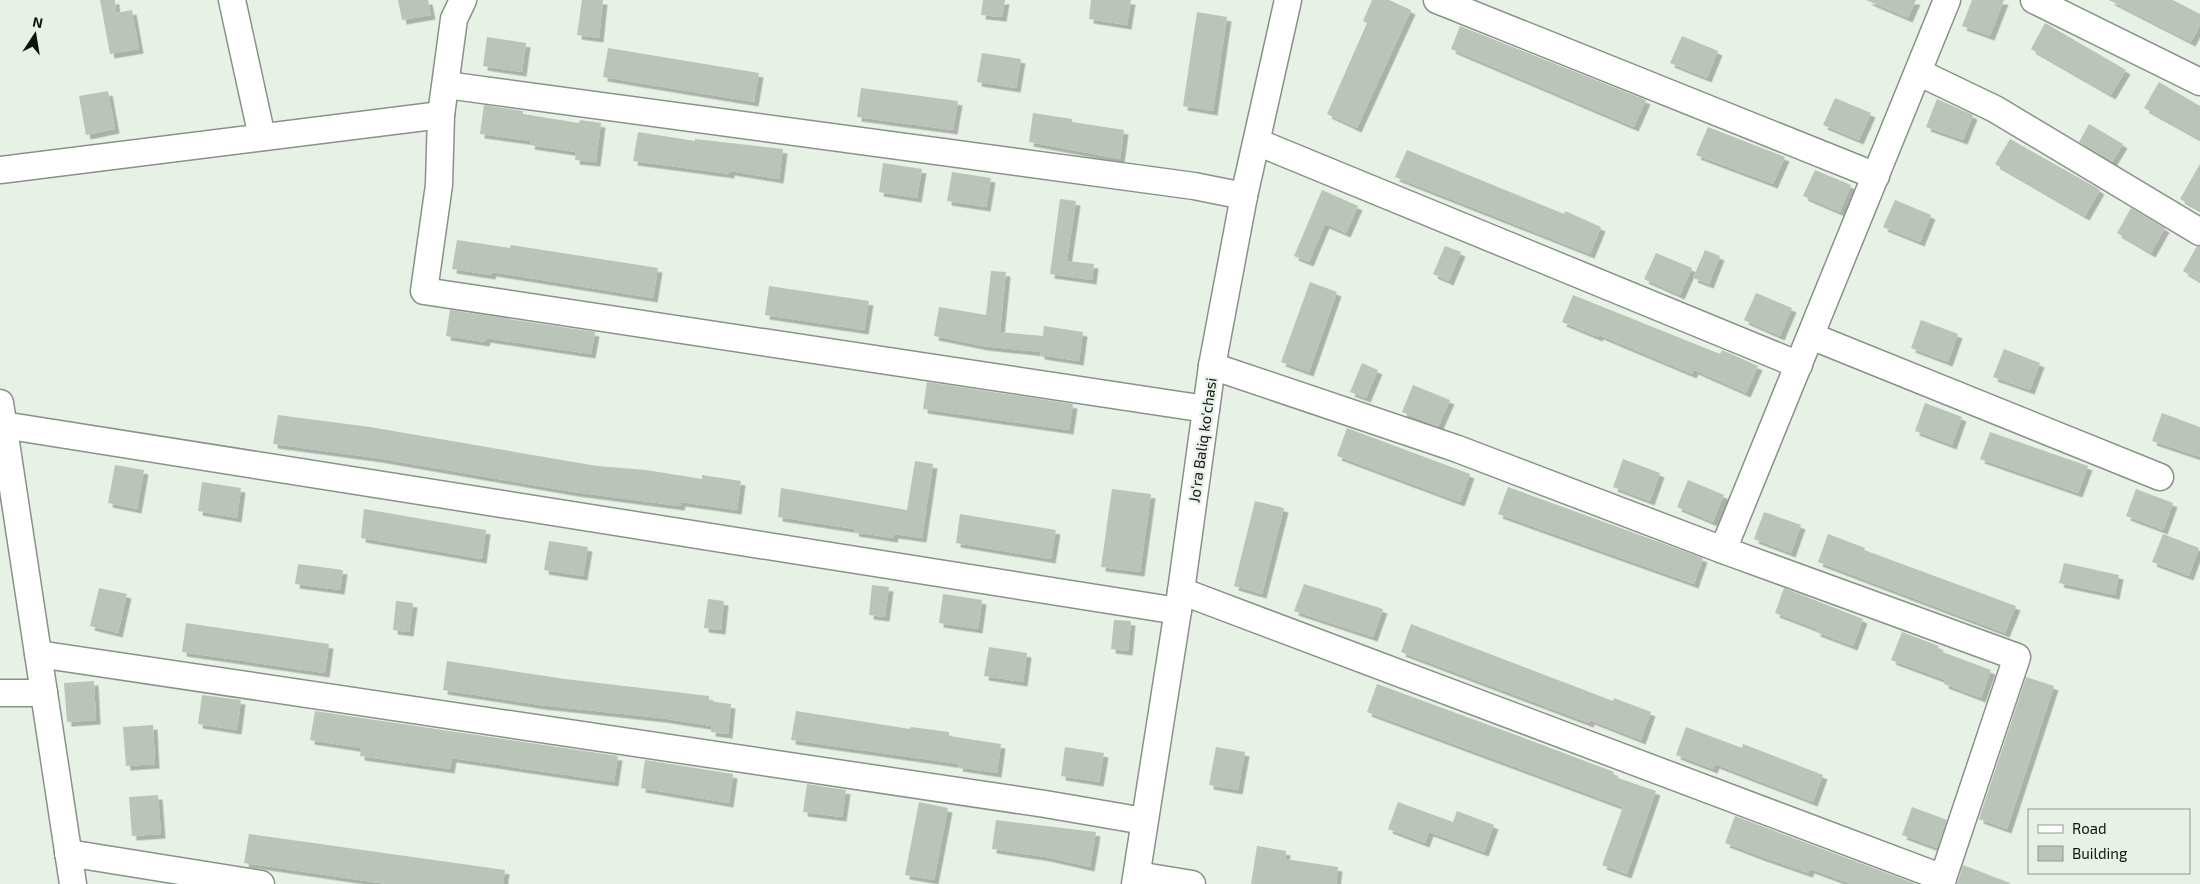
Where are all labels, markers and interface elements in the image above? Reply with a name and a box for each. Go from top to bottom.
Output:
north arrow [10,10,60,60]
text: N [31,12,45,31]
street label: Jo'ra Baliq ko'chasi [1184,376,1220,504]
legend [2028,809,2190,874]
text: Road [2072,819,2107,837]
text: Building [2072,844,2128,862]

